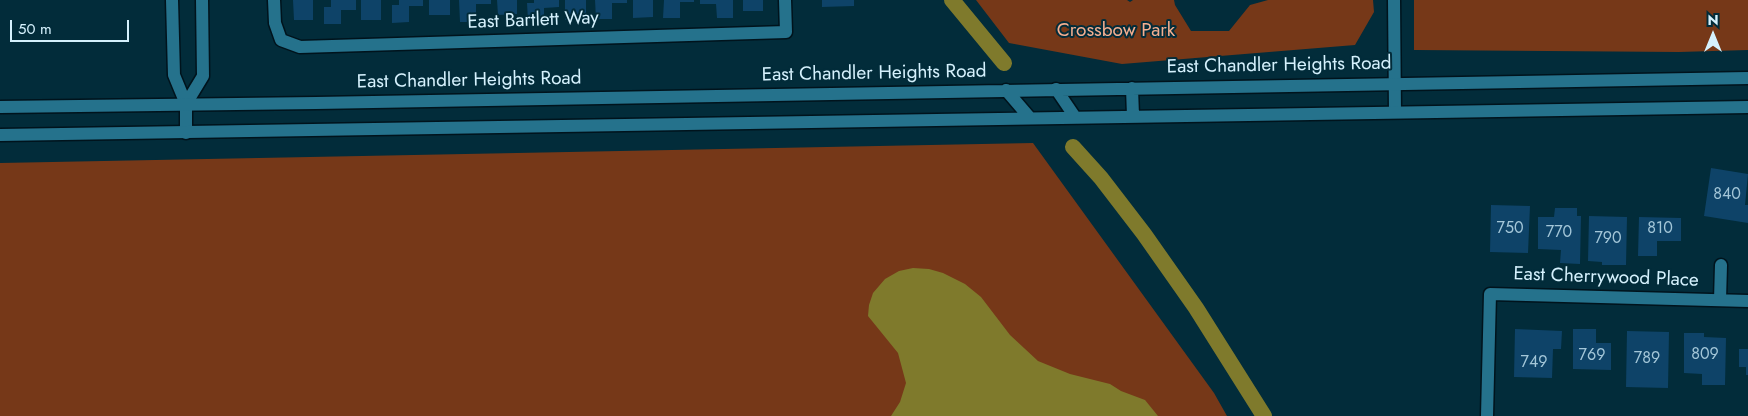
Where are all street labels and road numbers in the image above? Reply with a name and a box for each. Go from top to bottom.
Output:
street label: East Bartlett Way [467,7,599,35]
street label: East Chandler Heights Road [1166,53,1392,79]
street label: East Chandler Heights Road [761,61,987,87]
street label: East Chandler Heights Road [356,68,582,94]
street label: East Cherrywood Place [1513,263,1699,293]

